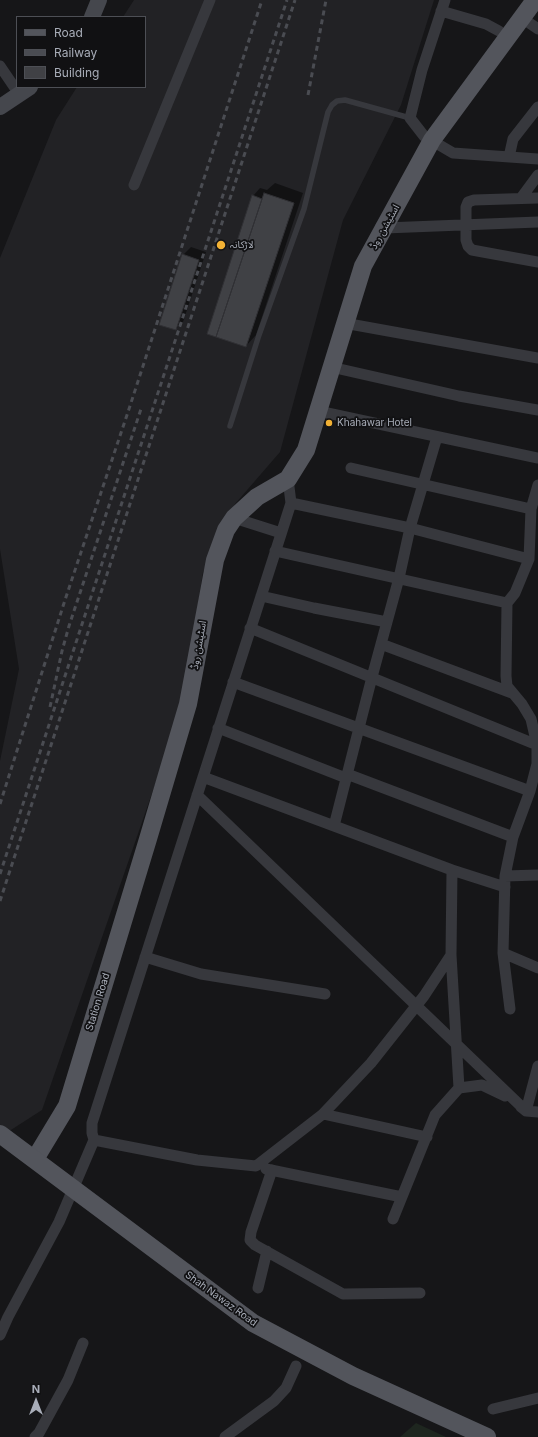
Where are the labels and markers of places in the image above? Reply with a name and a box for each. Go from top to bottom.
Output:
marker: لاڑکانہ [215,239,227,251]
place label: لاڑکانہ [230,239,254,251]
place label: Khahawar Hotel [337,417,412,429]
marker: Khahawar Hotel [324,418,334,428]

